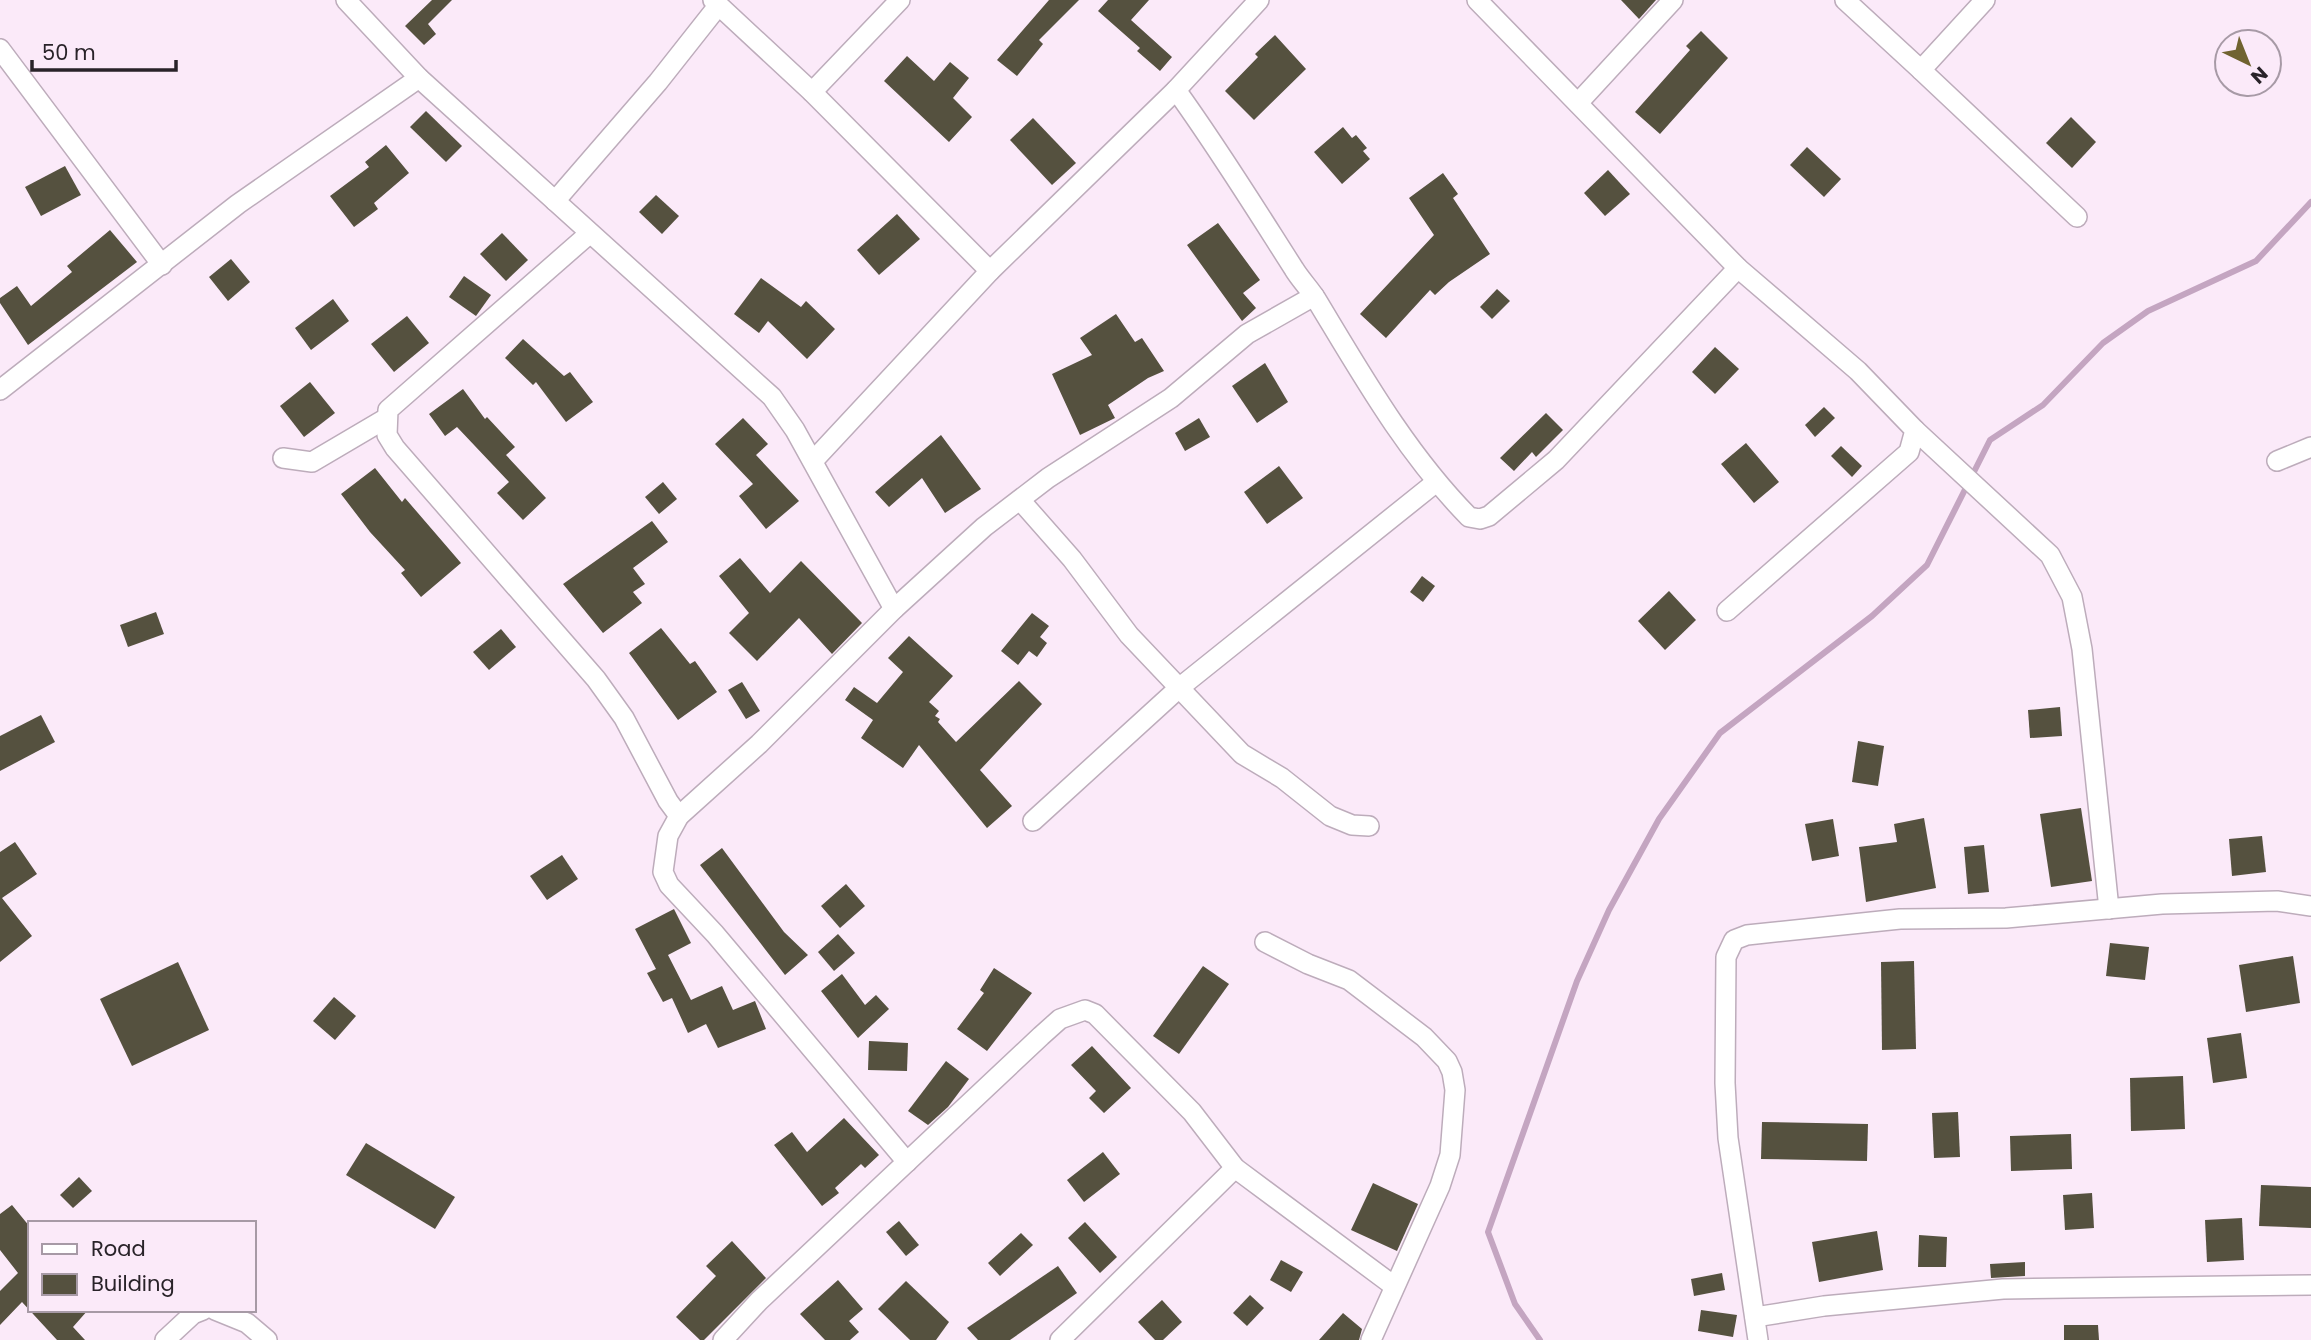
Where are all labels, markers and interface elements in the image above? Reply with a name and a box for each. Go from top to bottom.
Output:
scale bar [32,28,175,72]
north arrow [2213,28,2283,98]
text: 50 m [42,38,96,67]
text: N [2245,60,2274,90]
legend [28,1221,256,1312]
text: Road [91,1234,146,1263]
text: Building [91,1269,175,1298]

